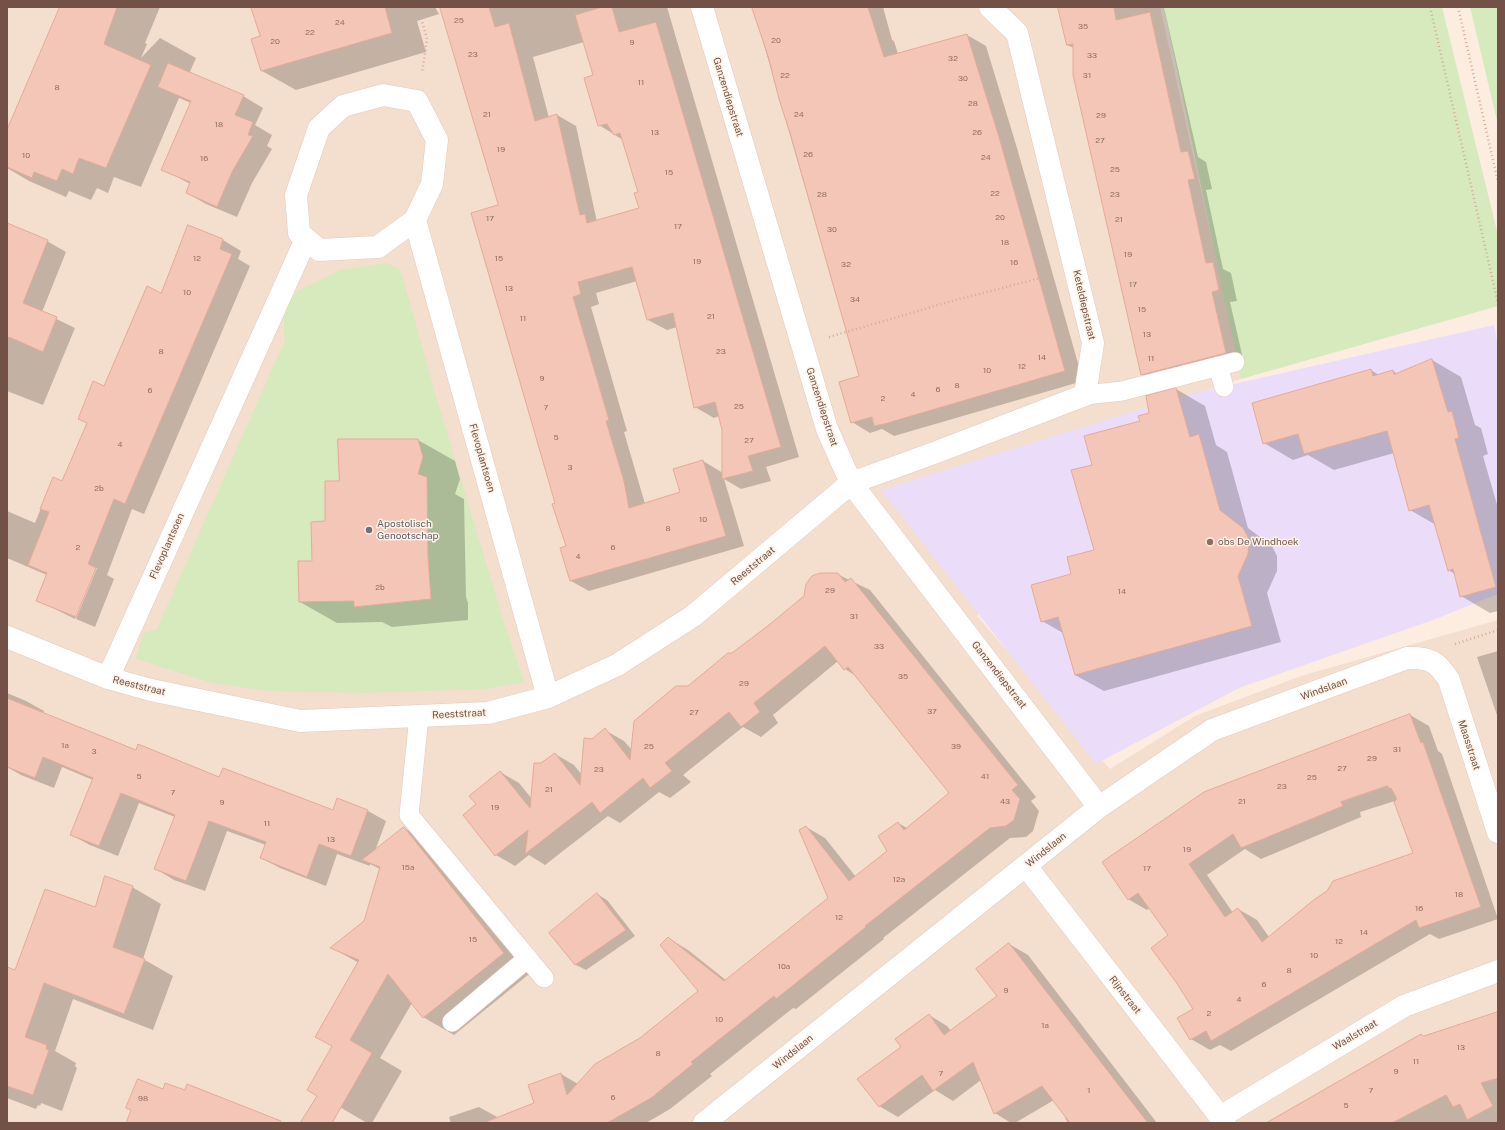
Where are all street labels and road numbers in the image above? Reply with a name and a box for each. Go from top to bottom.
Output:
street label: Ganzendiepstraat [710,56,746,138]
street label: Keteldiepstraat [1070,269,1098,341]
street label: Ganzendiepstraat [804,366,840,448]
street label: Flevoplantsoen [466,422,498,494]
street label: Flevoplantsoen [147,511,187,581]
street label: Reeststraat [728,544,778,588]
street label: Ganzendiepstraat [969,639,1029,711]
street label: Reeststraat [111,674,167,698]
street label: Windslaan [1299,675,1349,703]
street label: Reeststraat [432,707,486,721]
street label: Maasstraat [1455,718,1483,772]
street label: Windslaan [1023,830,1069,870]
street label: Rijnstraat [1106,974,1144,1016]
street label: Waalstraat [1330,1017,1380,1053]
street label: Windslaan [770,1032,816,1072]

